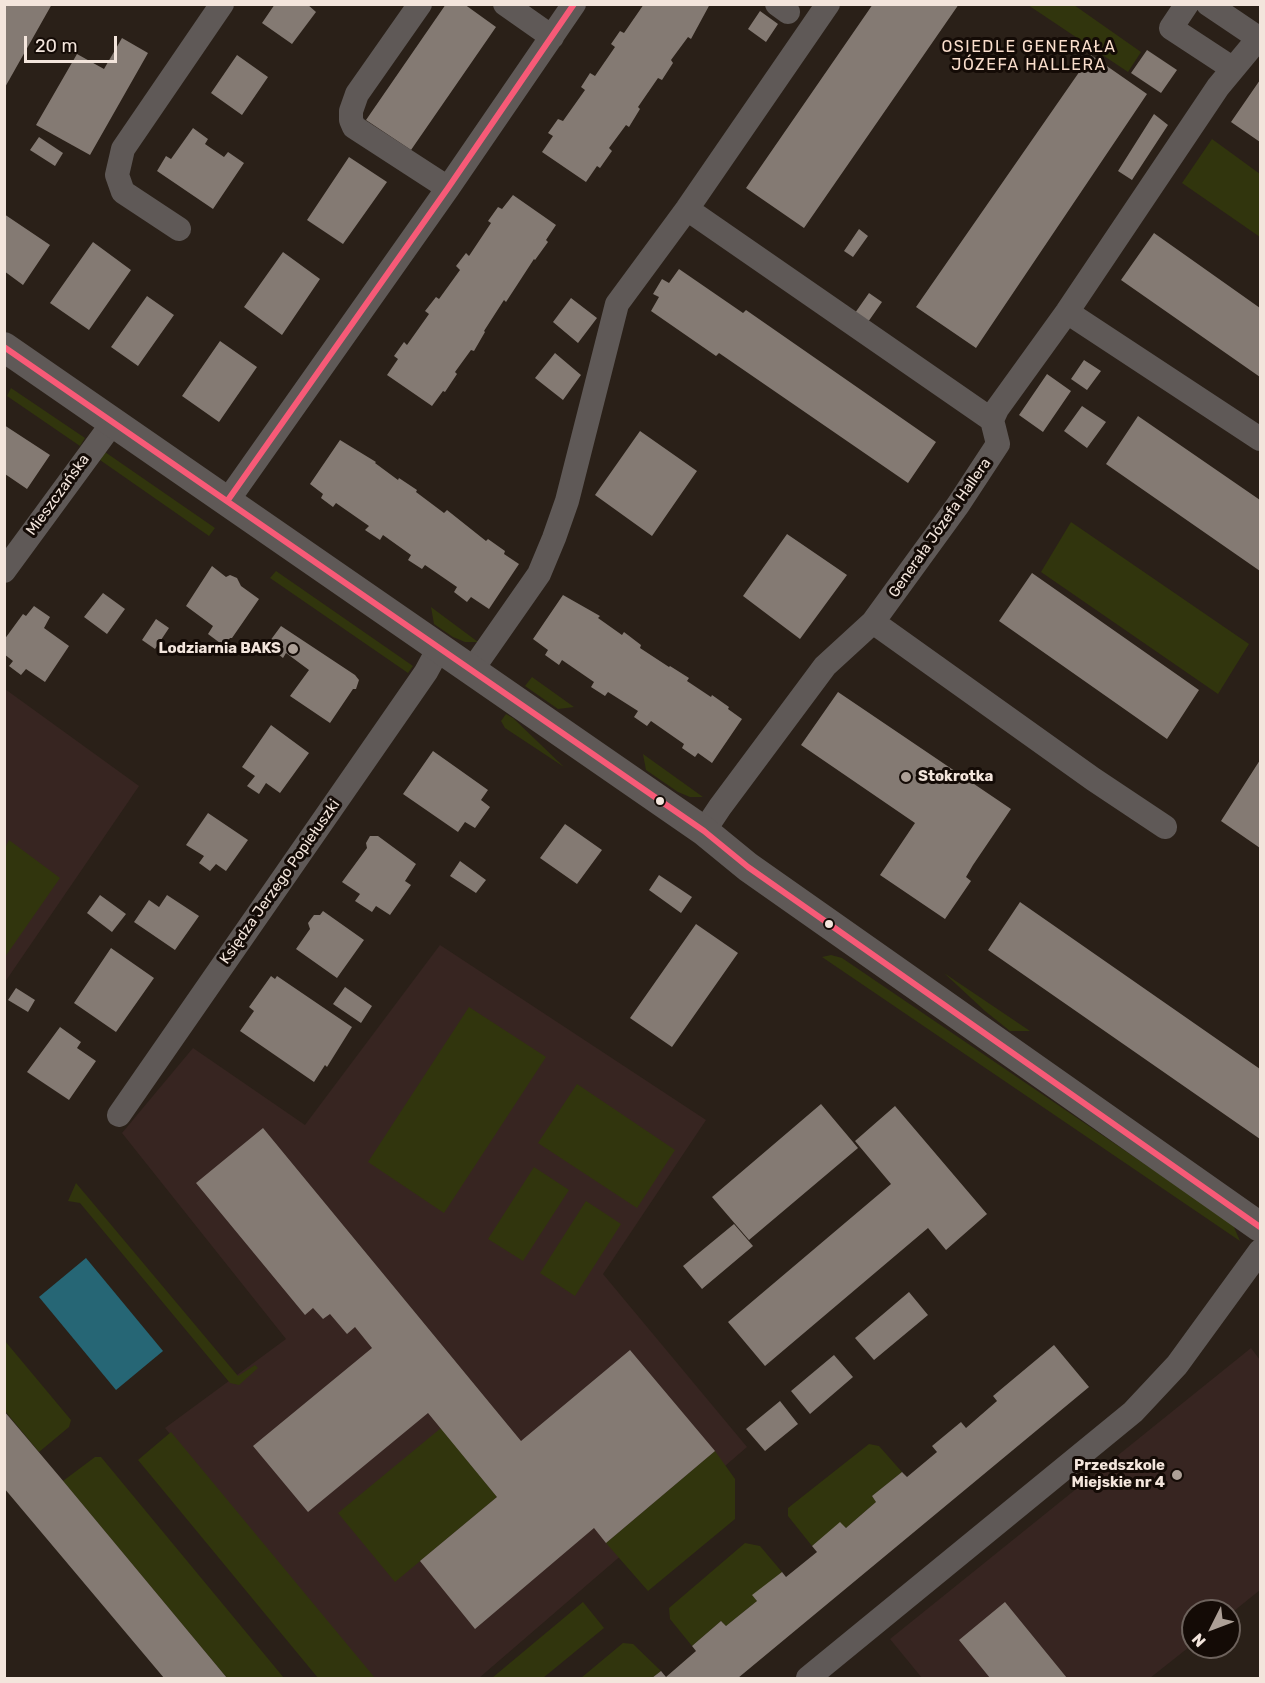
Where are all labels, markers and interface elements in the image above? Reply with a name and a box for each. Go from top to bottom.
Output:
scale bar [27,24,120,62]
text: 20 m [35,35,77,57]
district label: OSIEDLE GENERAŁA JÓZEFA HALLERA [942,37,1116,75]
street label: Mieszczańska [23,451,93,539]
street label: Generała Józefa Hallera [885,455,995,601]
place label: Lodziarnia BAKS [159,640,281,658]
marker: Lodziarnia BAKS [286,642,300,656]
place label: Stokrotka [918,768,993,786]
marker: Stokrotka [899,770,913,784]
unlabelled marker [654,795,666,807]
street label: Księdza Jerzego Popiełuszki [216,796,344,968]
unlabelled marker [823,918,835,930]
place label: Przedszkole Miejskie nr 4 [1071,1457,1165,1492]
marker: Przedszkole Miejskie nr 4 [1170,1468,1184,1482]
north arrow [1181,1599,1241,1659]
text: N [1188,1629,1210,1651]

